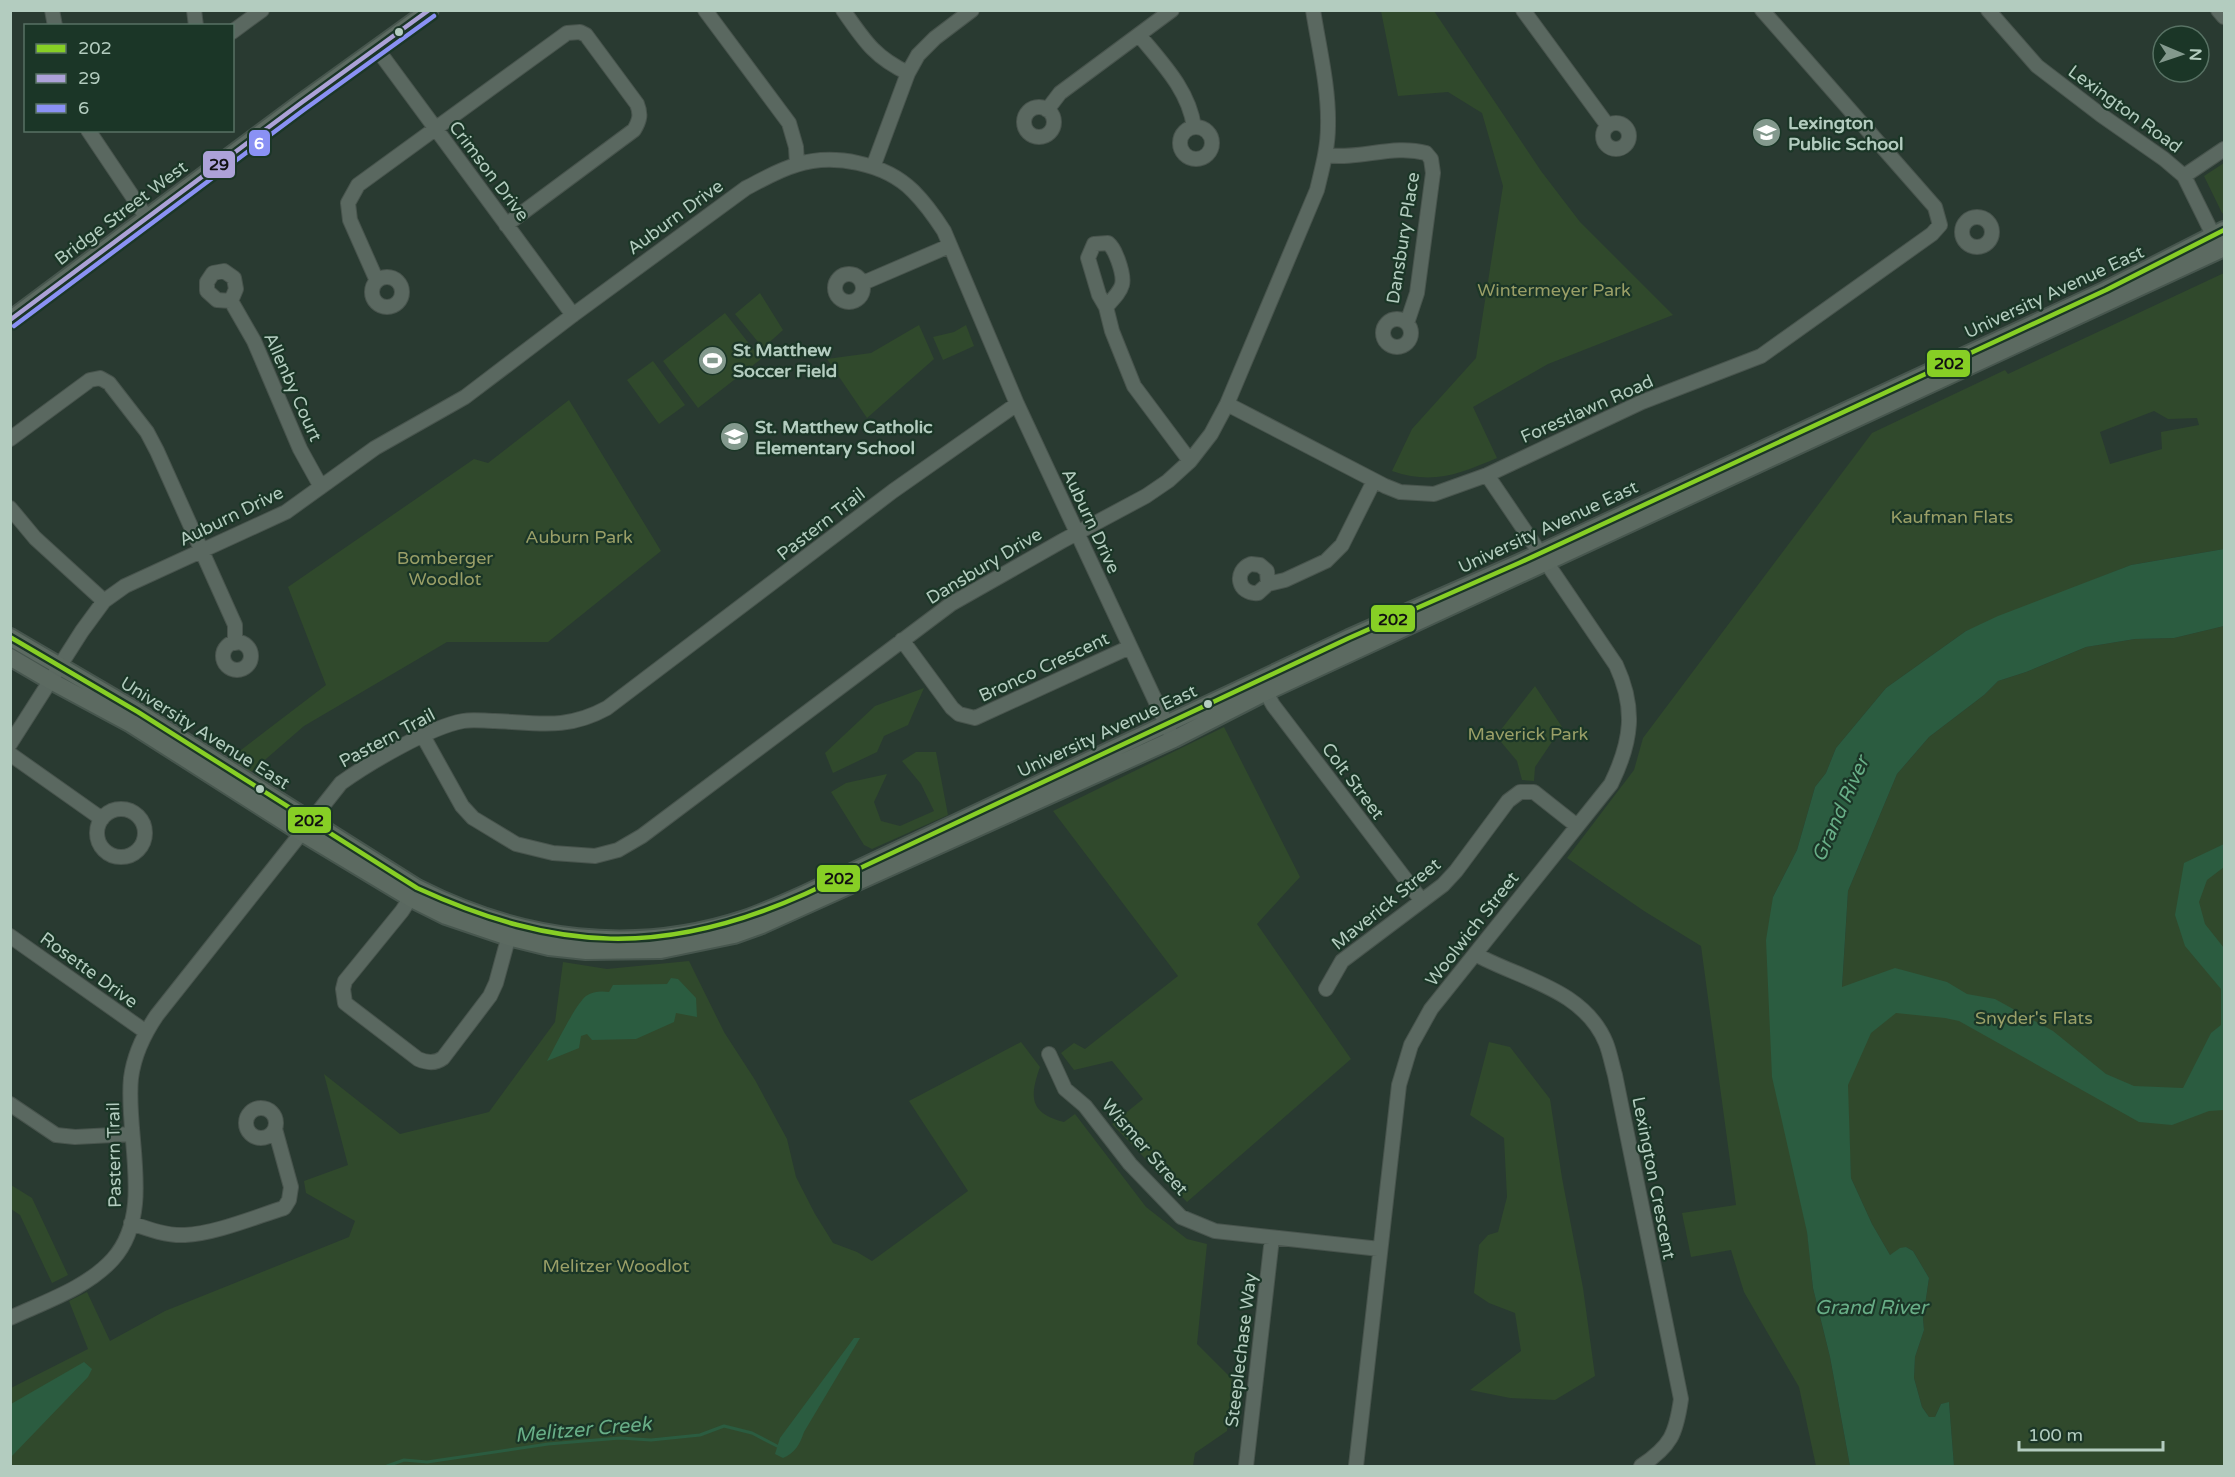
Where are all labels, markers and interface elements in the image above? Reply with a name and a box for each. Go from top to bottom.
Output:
legend [24,24,234,132]
north arrow [2151,24,2211,84]
unlabelled marker [393,26,405,38]
text: 202 [78,37,112,59]
text: N [2185,48,2205,61]
street label: Lexington Road [2064,60,2186,158]
text: 29 [78,67,101,89]
text: 6 [78,97,89,119]
place label: Lexington Public School [1788,112,1904,155]
street label: Crimson Drive [444,117,534,225]
school or university icon: Lexington Public School [1751,117,1783,149]
line badge: 6 [248,129,271,157]
text: 6 [254,134,264,154]
line badge: 29 [202,150,236,179]
text: 29 [209,155,229,175]
street label: Bridge Street West [50,156,192,270]
street label: Dansbury Place [1382,171,1424,305]
street label: Auburn Drive [623,175,727,259]
street label: University Avenue East [1961,241,2147,343]
park label: Wintermeyer Park [1477,279,1631,301]
street label: Allenby Court [259,329,327,445]
place label: St Matthew Soccer Field [733,339,837,382]
sports icon: St Matthew Soccer Field [696,344,728,376]
line badge: 202 [1926,349,1971,378]
text: 202 [1934,354,1964,374]
street label: Forestlawn Road [1517,370,1657,448]
place label: St. Matthew Catholic Elementary School [755,416,933,459]
school or university icon: St. Matthew Catholic Elementary School [718,421,750,453]
street label: Auburn Drive [1057,465,1125,577]
street label: University Avenue East [1455,476,1641,578]
street label: Auburn Drive [175,481,287,551]
street label: Pastern Trail [773,483,869,565]
park label: Kaufman Flats [1891,506,2013,528]
street label: Dansbury Drive [922,523,1046,609]
park label: Auburn Park [525,526,633,548]
park label: Bomberger Woodlot [397,547,493,590]
line badge: 202 [1370,604,1416,633]
text: 202 [1378,610,1408,630]
street label: Bronco Crescent [975,627,1113,707]
street label: University Avenue East [116,672,294,794]
street label: University Avenue East [1014,680,1200,782]
unlabelled marker [1202,698,1214,710]
street label: Pastern Trail [335,703,439,773]
park label: Maverick Park [1468,723,1589,745]
street label: Colt Street [1317,738,1389,824]
water label: Grand River [1807,751,1876,866]
unlabelled marker [254,783,266,795]
line badge: 202 [287,806,332,834]
text: 202 [294,811,324,831]
street label: Maverick Street [1327,853,1445,955]
line badge: 202 [816,864,861,893]
street label: Woolwich Street [1420,867,1524,991]
text: 202 [824,869,854,889]
street label: Rosette Drive [36,927,142,1013]
park label: Snyder's Flats [1975,1007,2093,1029]
street label: Wismer Street [1097,1094,1193,1200]
street label: Lexington Crescent [1627,1095,1681,1261]
street label: Pastern Trail [102,1102,126,1208]
park label: Melitzer Woodlot [543,1255,689,1277]
street label: Steeplechase Way [1221,1271,1261,1428]
water label: Grand River [1815,1296,1930,1320]
water label: Melitzer Creek [514,1412,654,1448]
scale bar [2019,1414,2163,1452]
text: 100 m [2028,1424,2083,1446]

